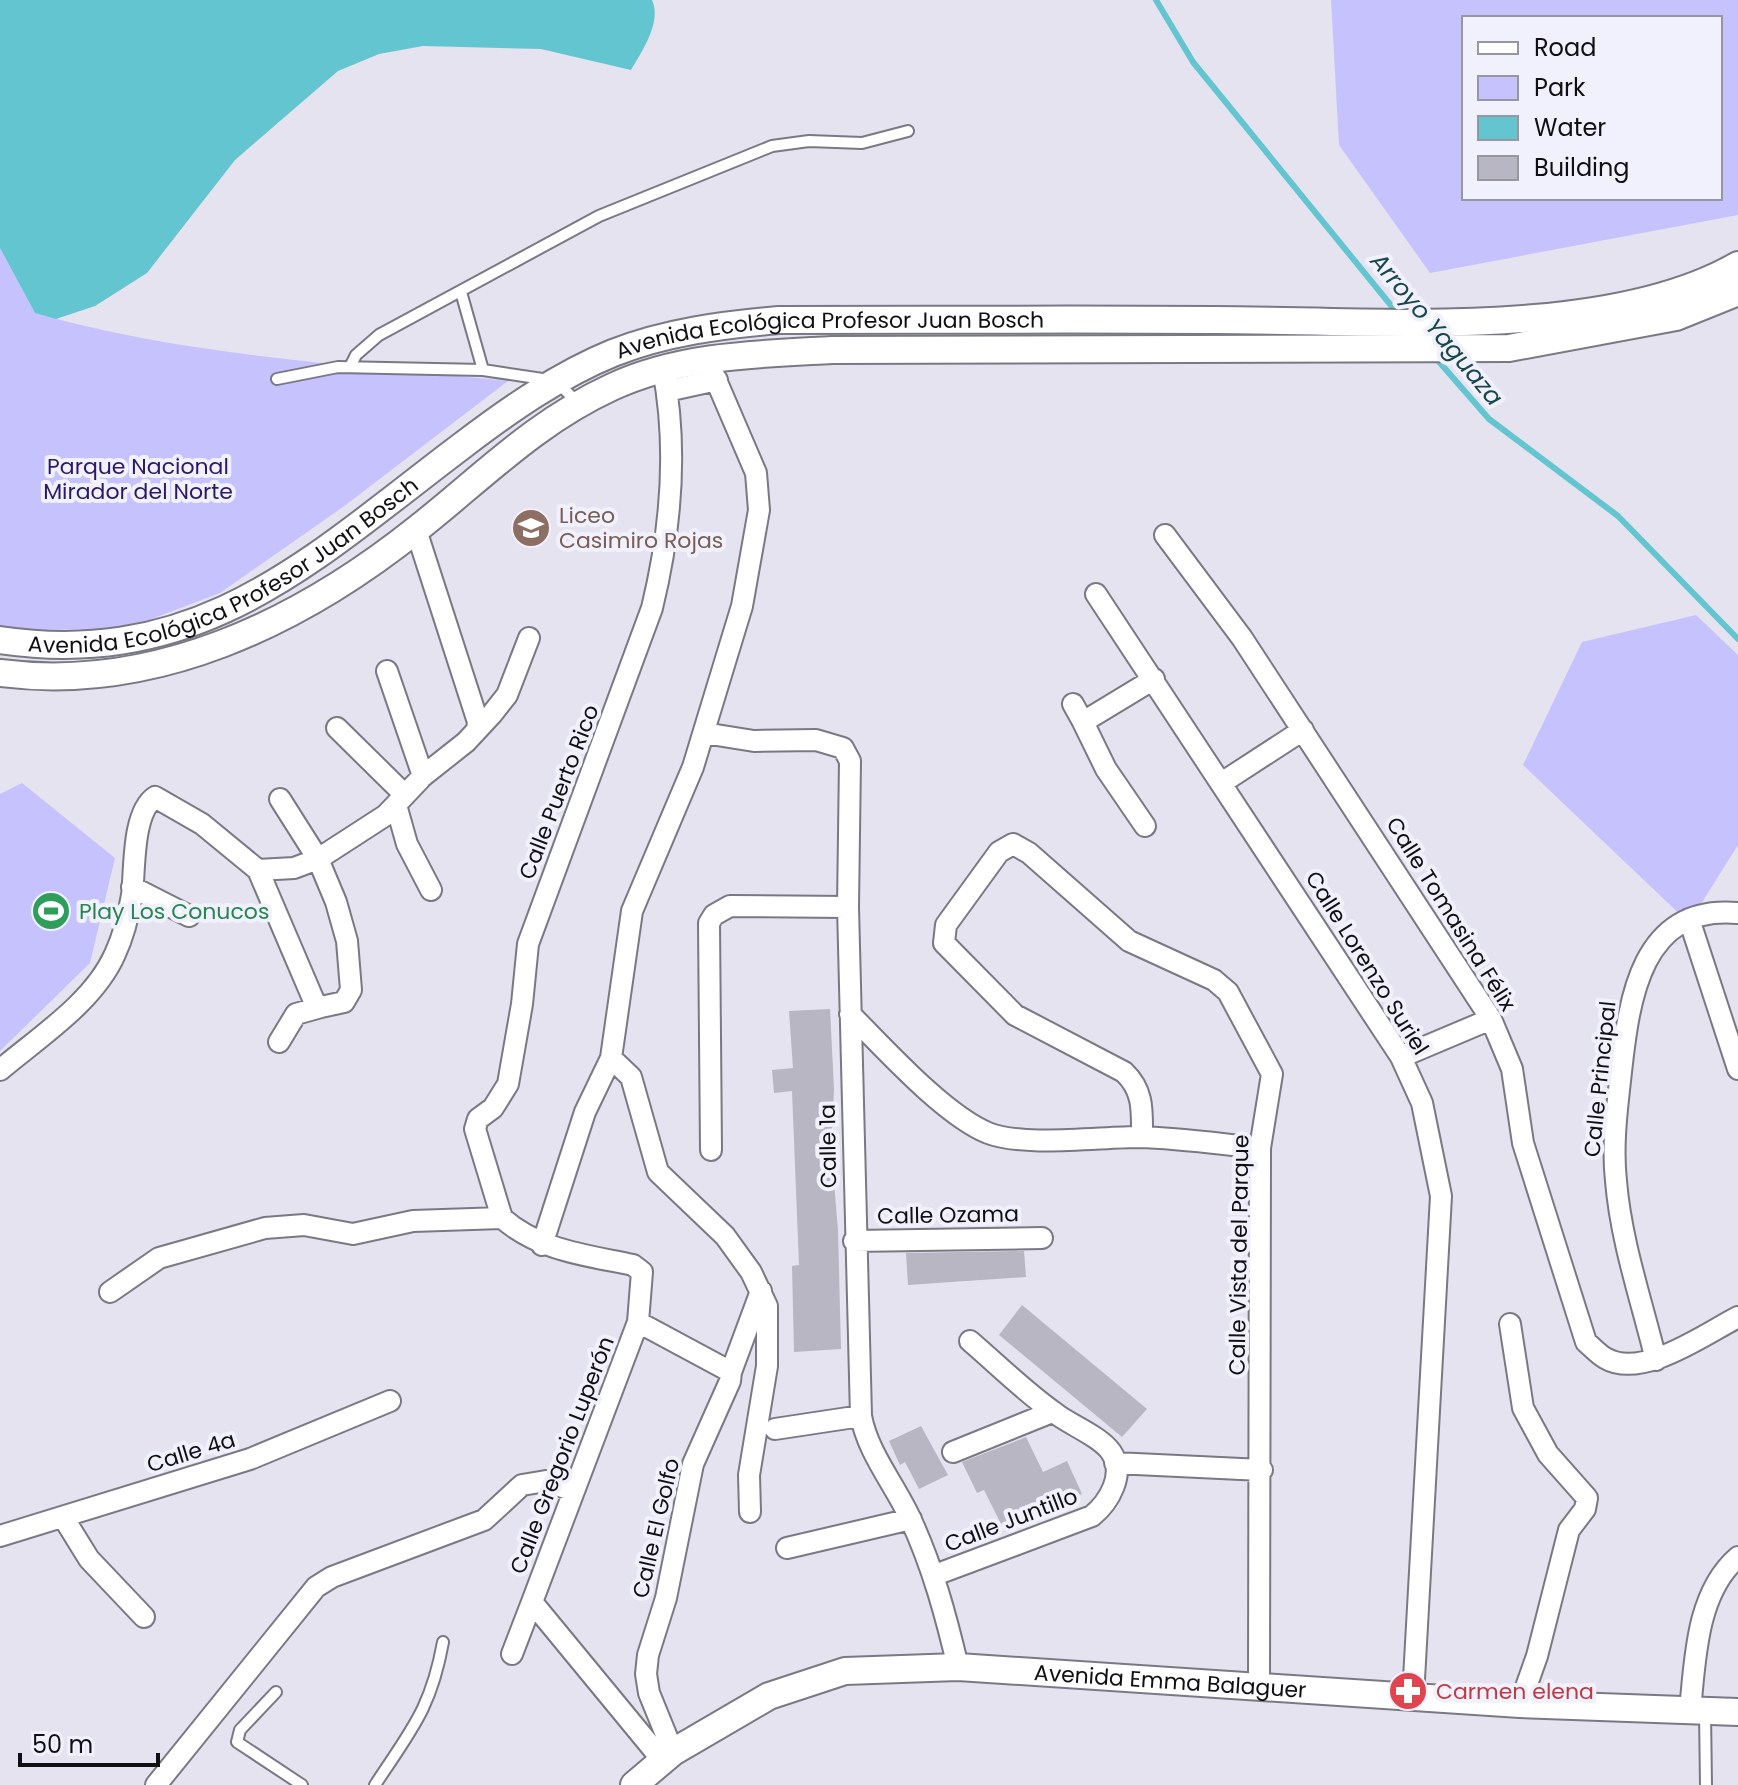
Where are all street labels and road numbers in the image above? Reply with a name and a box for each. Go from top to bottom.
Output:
street label: Avenida Ecológica Profesor Juan Bosch [611,304,1044,366]
street label: Avenida Ecológica Profesor Juan Bosch [27,470,425,660]
street label: Calle Puerto Rico [511,700,607,884]
street label: Calle Tomasina Félix [1379,811,1524,1017]
street label: Calle Lorenzo Suriel [1298,865,1436,1061]
street label: Calle Principal [1576,1000,1624,1158]
street label: Calle 1a [812,1104,844,1188]
street label: Calle Vista del Parque [1221,1134,1257,1376]
street label: Calle Ozama [877,1198,1019,1232]
street label: Calle Gregorio Luperón [502,1332,622,1578]
street label: Calle 4a [143,1424,239,1480]
street label: Calle El Golfo [625,1455,687,1601]
street label: Calle Juntillo [940,1480,1082,1560]
street label: Avenida Emma Balaguer [1033,1657,1307,1705]

